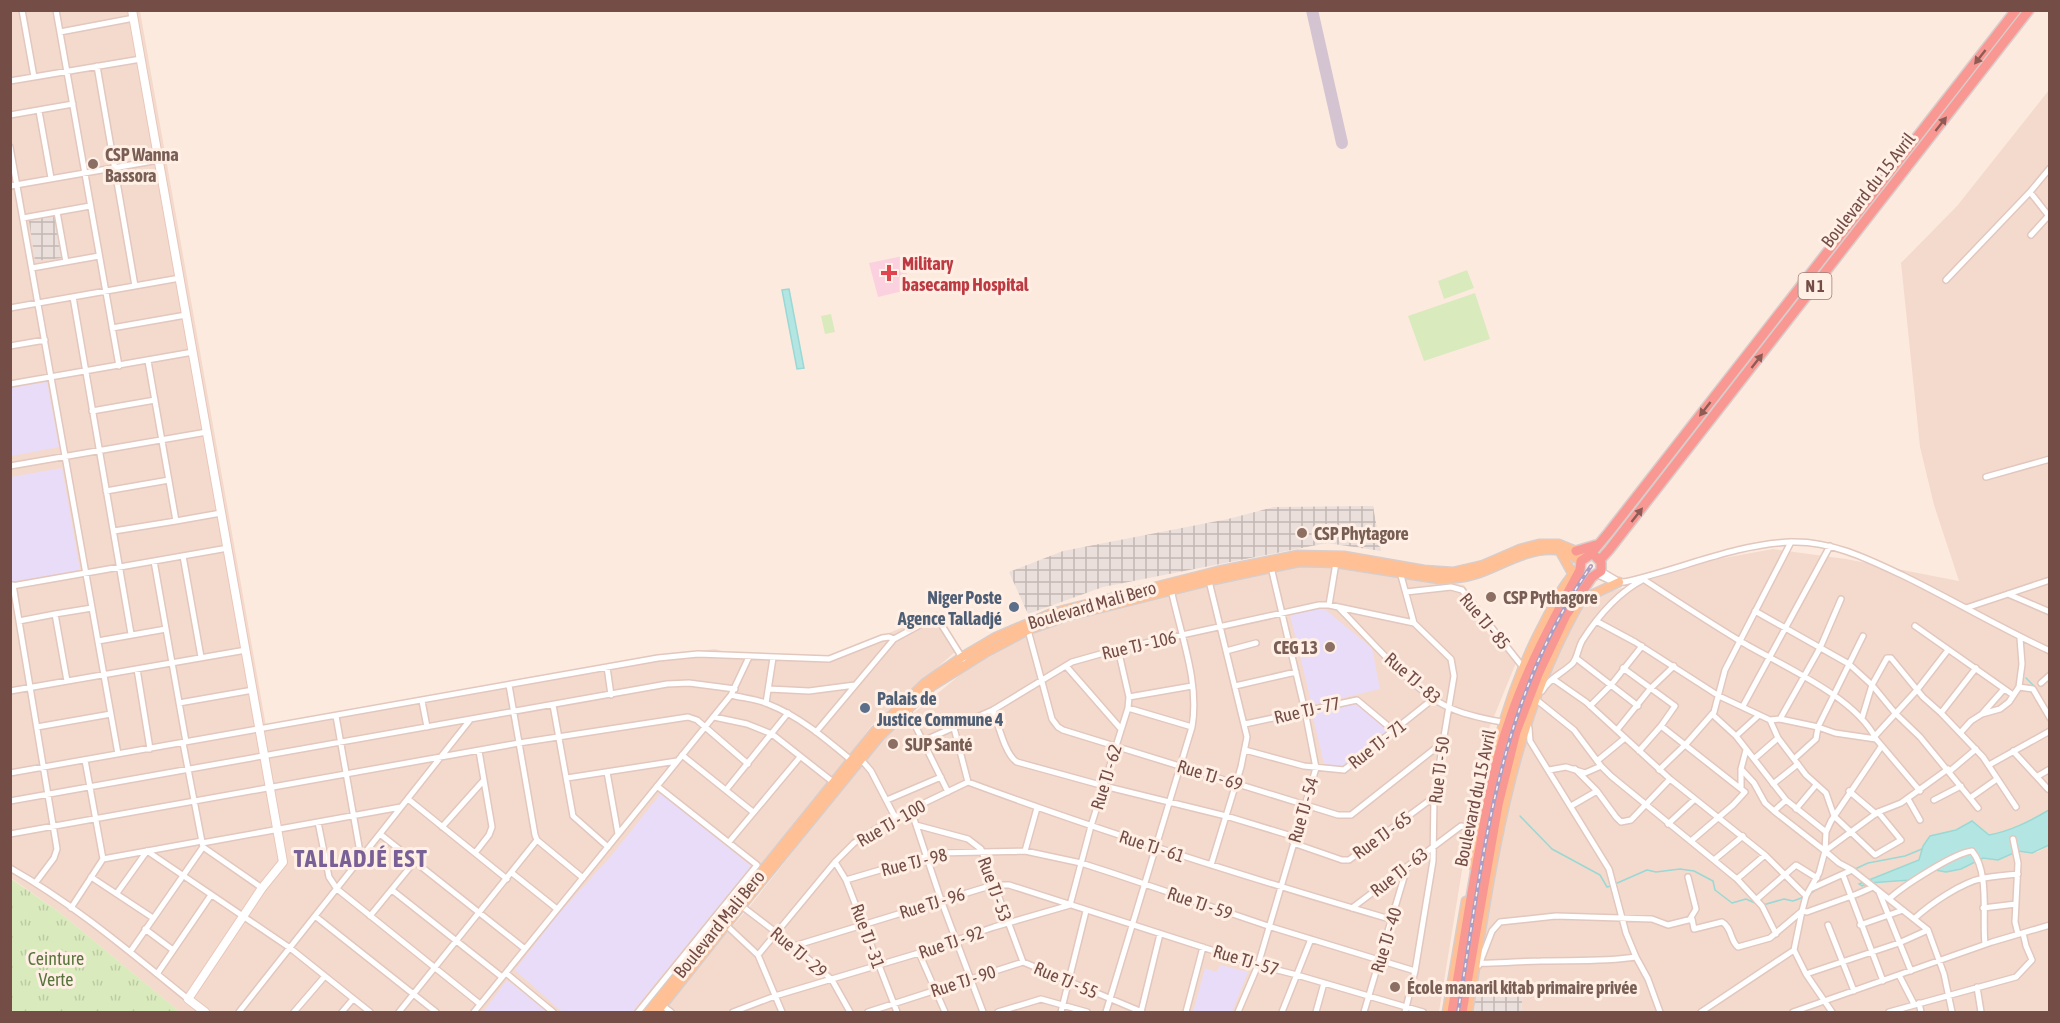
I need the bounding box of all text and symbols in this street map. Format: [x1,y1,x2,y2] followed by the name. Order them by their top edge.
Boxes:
[1975,49,1987,64] one-way arrow
[1934,116,1947,132] one-way arrow
[1817,128,1919,252] street label: Boulevard du 15 Avril
[105,144,179,186] place label: CSP Wanna Bassora
[86,157,100,171] marker: CSP Wanna Bassora
[902,253,1029,295] place label: Military basecamp Hospital
[880,264,898,282] marker: Military basecamp Hospital
[1798,273,1832,299] road number: N 1
[1750,353,1763,369] one-way arrow
[1699,401,1712,417] one-way arrow
[1631,507,1643,523] one-way arrow
[1314,523,1409,544] place label: CSP Phytagore
[1295,526,1309,540] marker: CSP Phytagore
[1025,577,1159,633] street label: Boulevard Mali Bero
[897,587,1002,629] place label: Niger Poste Agence Talladjé
[1503,587,1598,608] place label: CSP Pythagore
[1455,588,1515,654] street label: Rue TJ - 85
[1484,590,1498,604] marker: CSP Pythagore
[1007,600,1021,614] marker: Niger Poste Agence Talladjé
[1100,626,1178,664] street label: Rue TJ - 106
[1273,637,1318,658] place label: CEG 13
[1323,640,1337,654] marker: CEG 13
[1381,648,1445,708] street label: Rue TJ - 83
[876,688,1003,730] place label: Palais de Justice Commune 4
[1272,692,1342,728] street label: Rue TJ - 77
[858,701,872,715] marker: Palais de Justice Commune 4
[1344,715,1410,773] street label: Rue TJ - 71
[1450,727,1500,869] street label: Boulevard du 15 Avril
[905,734,972,755] place label: SUP Santé
[1424,735,1454,805] street label: Rue TJ - 50
[886,737,900,751] marker: SUP Santé
[1086,742,1126,812] street label: Rue TJ - 62
[1175,755,1245,795] street label: Rue TJ - 69
[1284,775,1322,845] street label: Rue TJ - 54
[853,795,929,851] street label: Rue TJ - 100
[1349,807,1415,863] street label: Rue TJ - 65
[1117,826,1187,866] street label: Rue TJ - 61
[1366,843,1432,901] street label: Rue TJ - 63
[879,844,949,880] street label: Rue TJ - 98
[294,845,428,872] district label: TALLADJÉ EST
[974,854,1016,924] street label: Rue TJ - 53
[669,866,769,982] street label: Boulevard Mali Bero
[1165,882,1235,924] street label: Rue TJ - 59
[897,883,967,923] street label: Rue TJ - 96
[847,901,889,971] street label: Rue TJ - 31
[1366,905,1406,975] street label: Rue TJ - 40
[916,921,986,963] street label: Rue TJ - 92
[766,922,832,982] street label: Rue TJ - 29
[1211,940,1281,980] street label: Rue TJ - 57
[28,948,84,990] park label: Ceinture Verte
[1031,957,1101,1003] street label: Rue TJ - 55
[928,961,998,1001] street label: Rue TJ - 90
[1407,977,1638,998] place label: École manaril kitab primaire privée
[1388,980,1402,994] marker: École manaril kitab primaire privée

